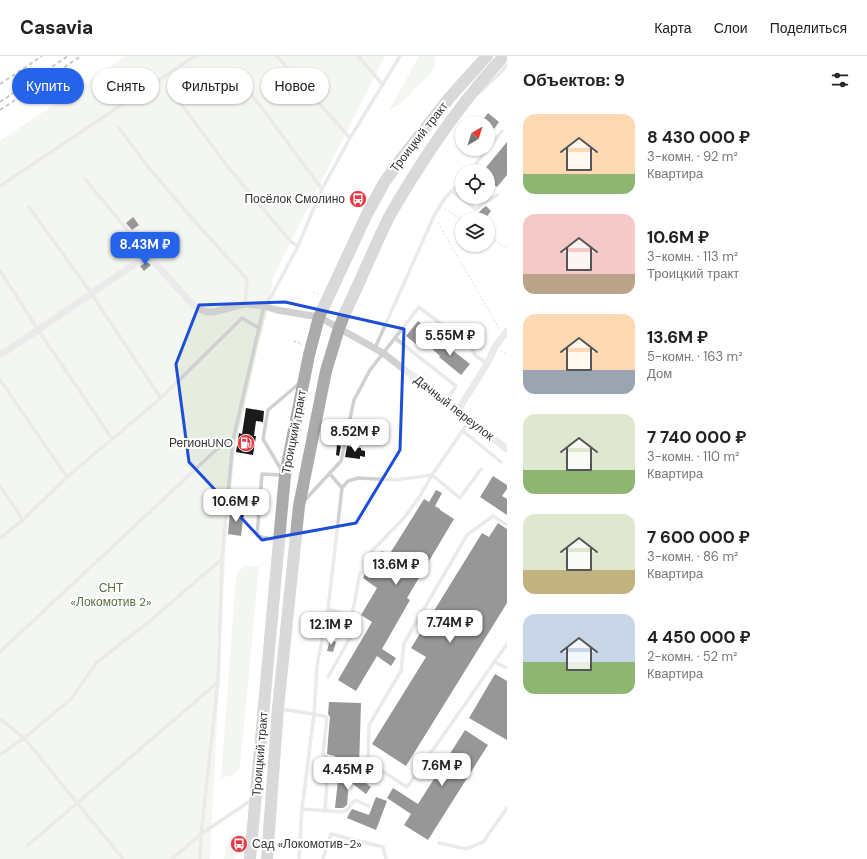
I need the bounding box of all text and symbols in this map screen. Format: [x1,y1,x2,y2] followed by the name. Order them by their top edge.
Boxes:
[20,15,93,40] text: Casavia
[654,19,692,37] text: Карта
[714,19,748,37] text: Слои
[770,19,847,37] text: Поделиться
[12,68,84,104] chip: Купить
[92,68,159,104] chip: Снять
[167,68,253,104] chip: Фильтры
[261,68,329,104] chip: Новое
[523,69,625,91] text: Объектов: 9
[829,69,851,91] icon: filters
[386,98,452,175] street label: Троицкий тракт
[455,116,495,156] north arrow
[455,116,495,252] map controls
[647,126,750,148] text: 8 430 000 ₽
[555,130,603,178] icon: home
[647,148,738,165] text: 3-комн. · 92 m²
[455,164,495,204] button: locate
[647,165,703,182] text: Квартира
[348,189,368,209] bus stop icon: Посёлок Смолино
[244,191,345,207] place label: Посёлок Смолино
[455,212,495,252] button: layers
[647,226,709,248] text: 10.6M ₽
[555,230,603,278] icon: home
[108,232,182,266] pin: 8.43M ₽
[120,236,170,253] text: 8.43M ₽
[647,248,738,265] text: 3-комн. · 113 m²
[647,265,739,282] text: Троицкий тракт
[413,323,487,357] pin: 5.55M ₽
[647,326,708,348] text: 13.6M ₽
[425,327,475,344] text: 5.55M ₽
[555,330,603,378] icon: home
[647,348,742,365] text: 5-комн. · 163 m²
[647,365,672,382] text: Дом
[411,372,498,445] street label: Дачный переулок
[278,388,310,475] street label: Троицкий тракт
[318,419,392,453] pin: 8.52M ₽
[330,423,380,440] text: 8.52M ₽
[647,426,746,448] text: 7 740 000 ₽
[555,430,603,478] icon: home
[236,433,256,453] fuel station icon: РегионUNO
[169,435,233,451] place label: РегионUNO
[647,448,739,465] text: 3-комн. · 110 m²
[647,465,703,482] text: Квартира
[199,489,273,523] pin: 10.6M ₽
[212,493,260,510] text: 10.6M ₽
[647,526,750,548] text: 7 600 000 ₽
[555,530,603,578] icon: home
[647,548,738,565] text: 3-комн. · 86 m²
[359,552,433,586] pin: 13.6M ₽
[373,556,419,573] text: 13.6M ₽
[647,565,703,582] text: Квартира
[71,580,151,610] park label: СНТ «Локомотив 2»
[413,610,487,644] pin: 7.74M ₽
[294,612,368,646] pin: 12.1M ₽
[427,614,473,631] text: 7.74M ₽
[310,616,352,633] text: 12.1M ₽
[647,626,751,648] text: 4 450 000 ₽
[555,630,603,678] icon: home
[647,648,737,665] text: 2-комн. · 52 m²
[647,665,703,682] text: Квартира
[248,710,272,797] street label: Троицкий тракт
[409,753,475,787] pin: 7.6M ₽
[311,757,385,791] pin: 4.45M ₽
[422,757,462,774] text: 7.6M ₽
[322,761,374,778] text: 4.45M ₽
[229,834,249,854] bus stop icon: Сад «Локомотив-2»
[252,836,362,852] place label: Сад «Локомотив-2»

